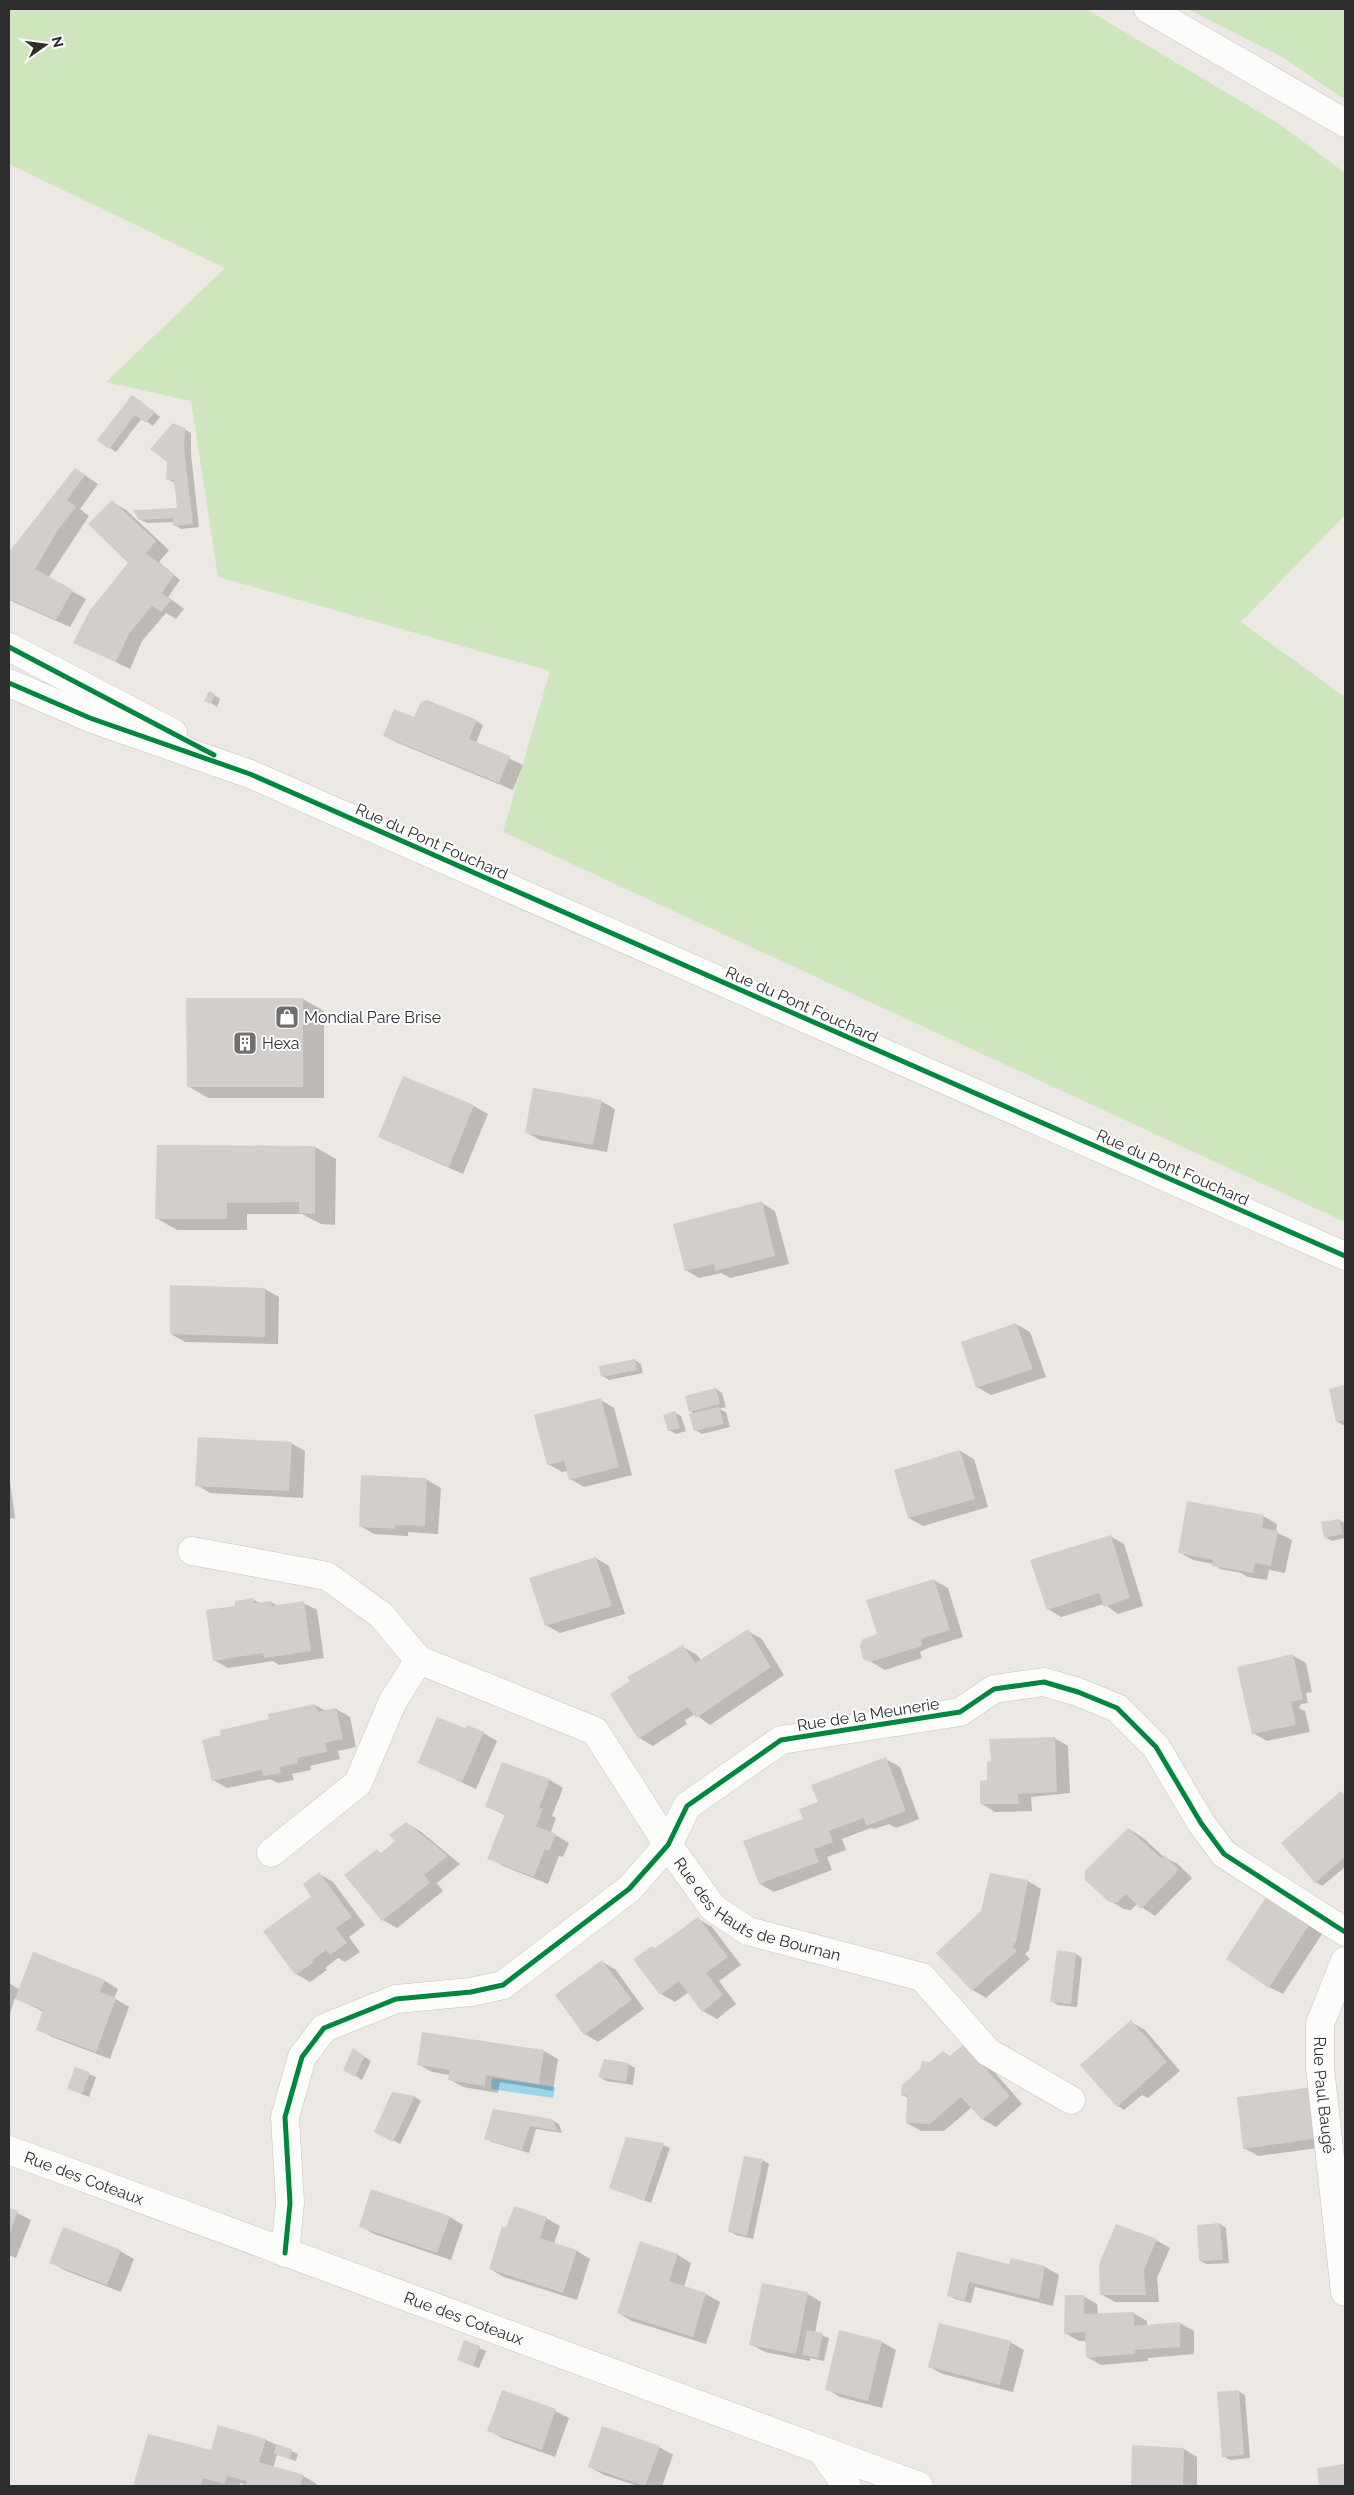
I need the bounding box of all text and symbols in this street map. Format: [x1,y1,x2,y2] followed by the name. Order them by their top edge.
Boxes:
[20,20,70,70] north arrow
[49,35,67,49] text: N
[353,799,511,884] street label: Rue du Pont Fouchard
[723,962,881,1047] street label: Rue du Pont Fouchard
[274,1004,300,1030] shop icon: Mondial Pare Brise
[304,1008,441,1027] place label: Mondial Pare Brise
[232,1030,258,1056] building icon: Hexa
[262,1034,299,1053] place label: Hexa
[1094,1125,1252,1210] street label: Rue du Pont Fouchard
[796,1694,941,1735] street label: Rue de la Meunerie
[670,1854,843,1965] street label: Rue des Hauts de Bournan
[1310,2036,1338,2155] street label: Rue Paul Baugé
[22,2147,146,2209] street label: Rue des Coteaux
[401,2288,526,2349] street label: Rue des Coteaux

